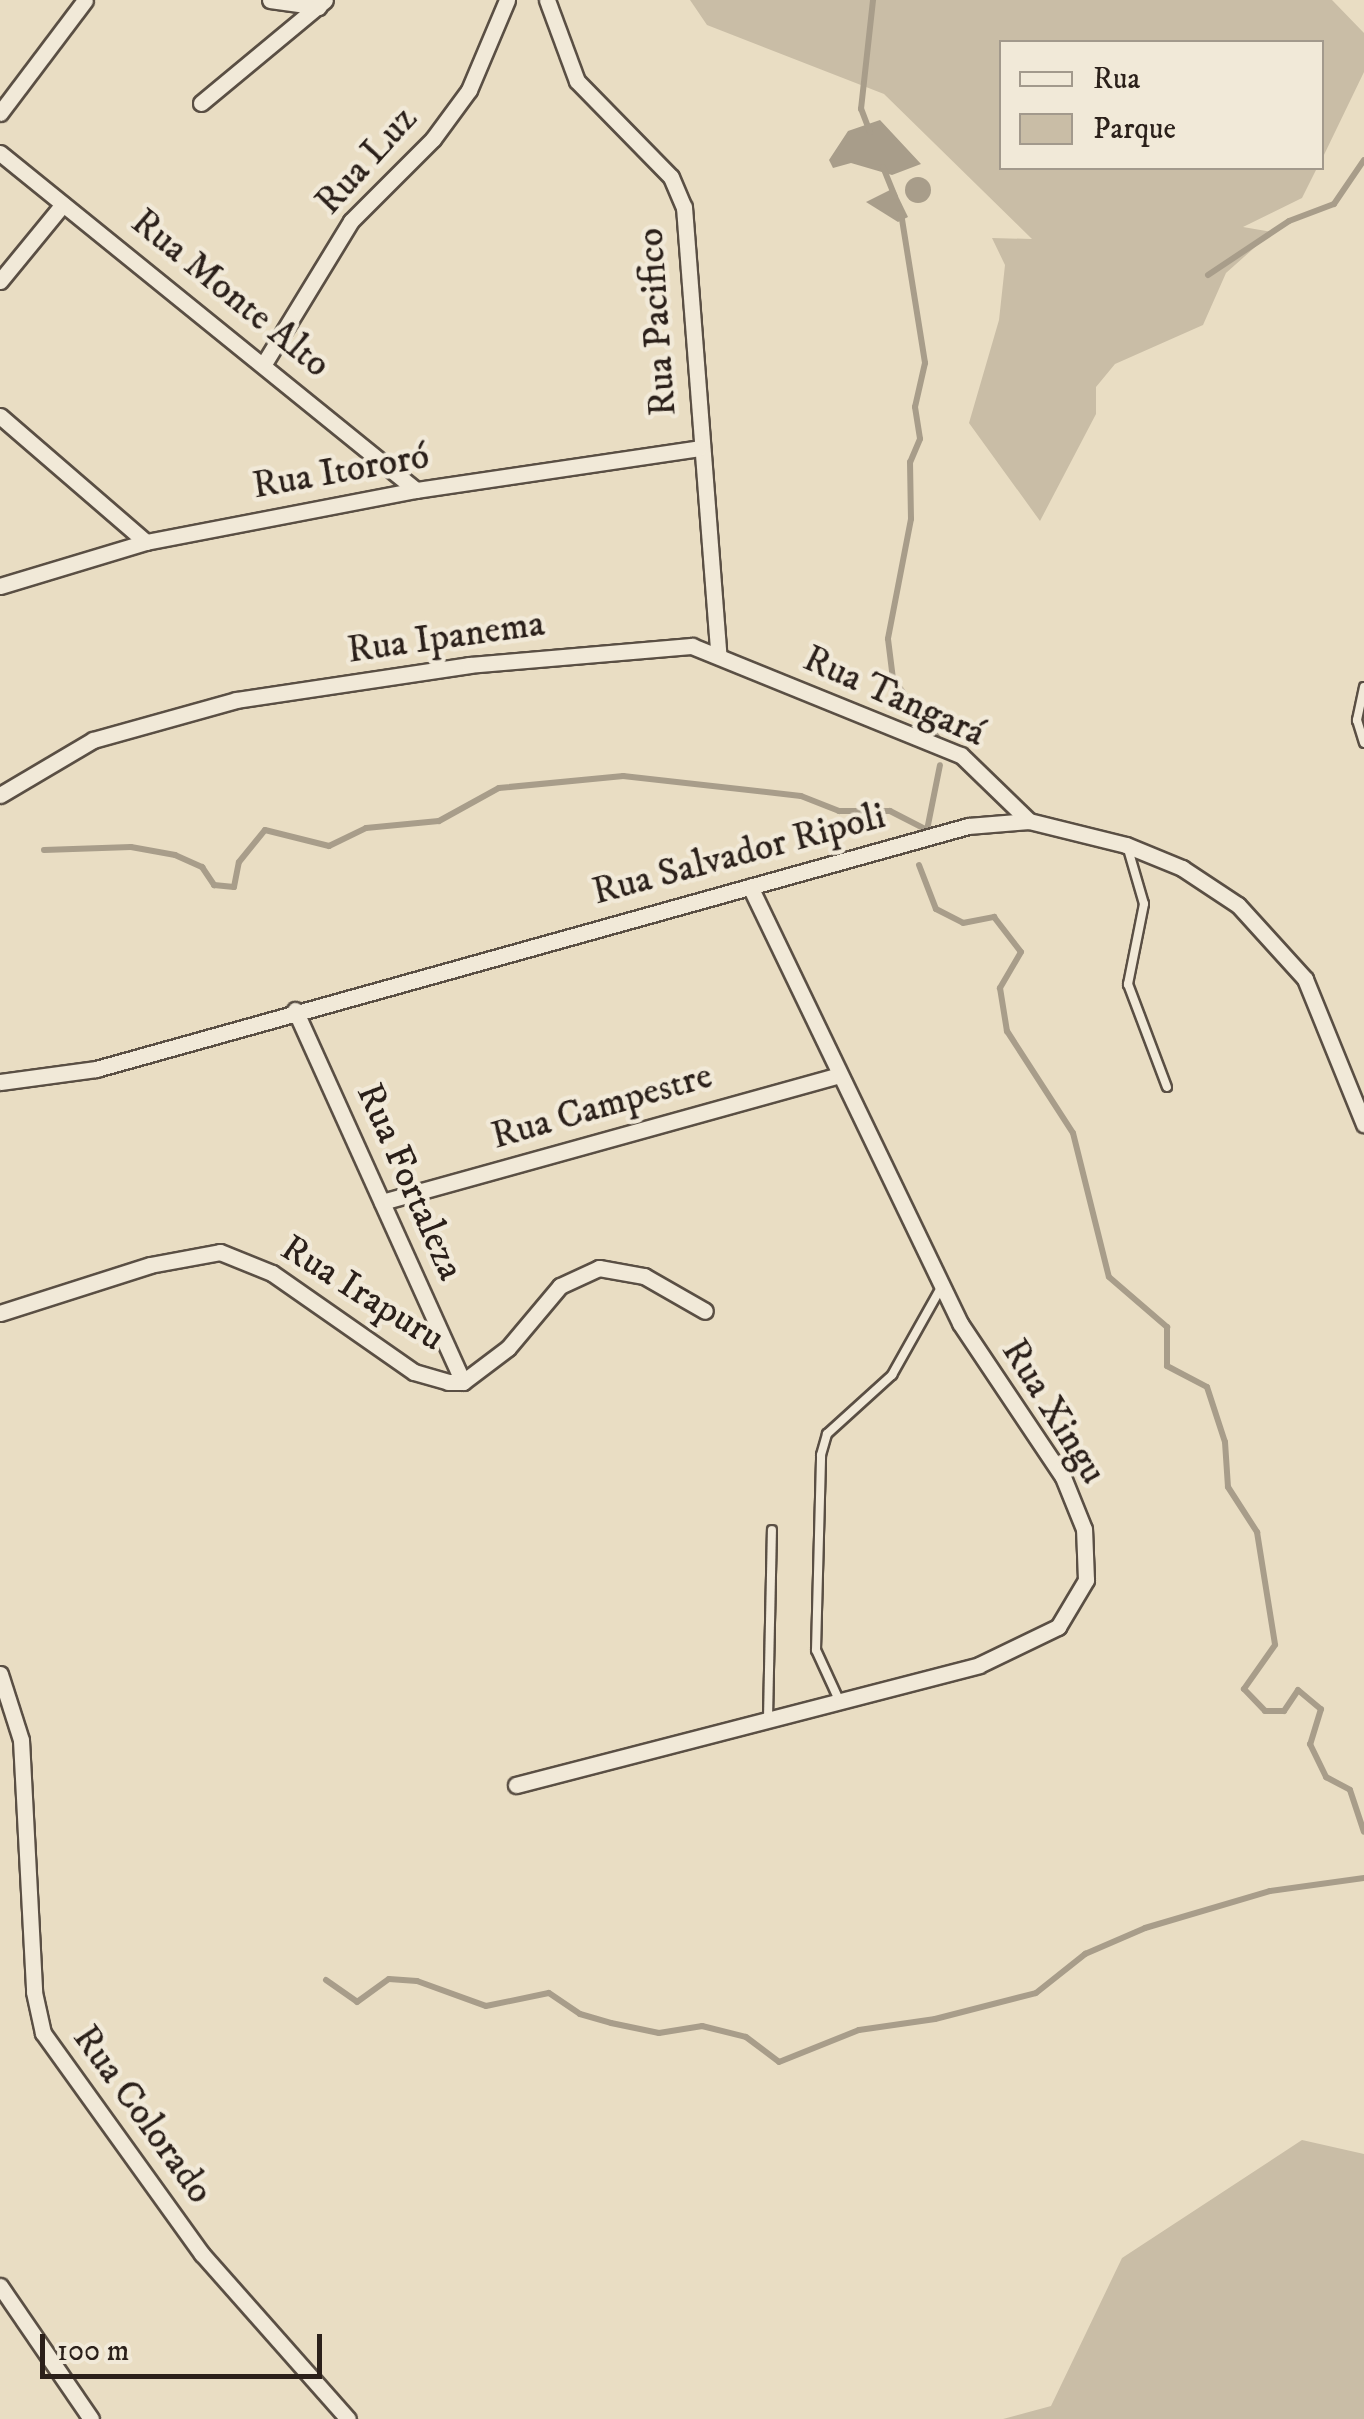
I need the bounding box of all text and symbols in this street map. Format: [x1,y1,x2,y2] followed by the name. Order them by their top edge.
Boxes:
[999,40,1324,170] legend
[1093,61,1140,98] text: Rua
[307,97,427,225] street label: Rua Luz
[1093,111,1176,148] text: Parque
[121,200,339,388] street label: Rua Monte Alto
[629,226,687,418] street label: Rua Pacifico
[249,434,433,510] street label: Rua Itororó
[344,602,548,674] street label: Rua Ipanema
[796,637,992,757] street label: Rua Tangará
[588,794,890,916] street label: Rua Salvador Ripoli
[486,1054,718,1160] street label: Rua Campestre
[345,1077,473,1287] street label: Rua Fortaleza
[272,1226,452,1362] street label: Rua Irapuru
[991,1331,1115,1493] street label: Rua Xingu
[62,2017,222,2213] street label: Rua Colorado
[45,2314,328,2376] scale bar
[57,2333,129,2370] text: 100 m

